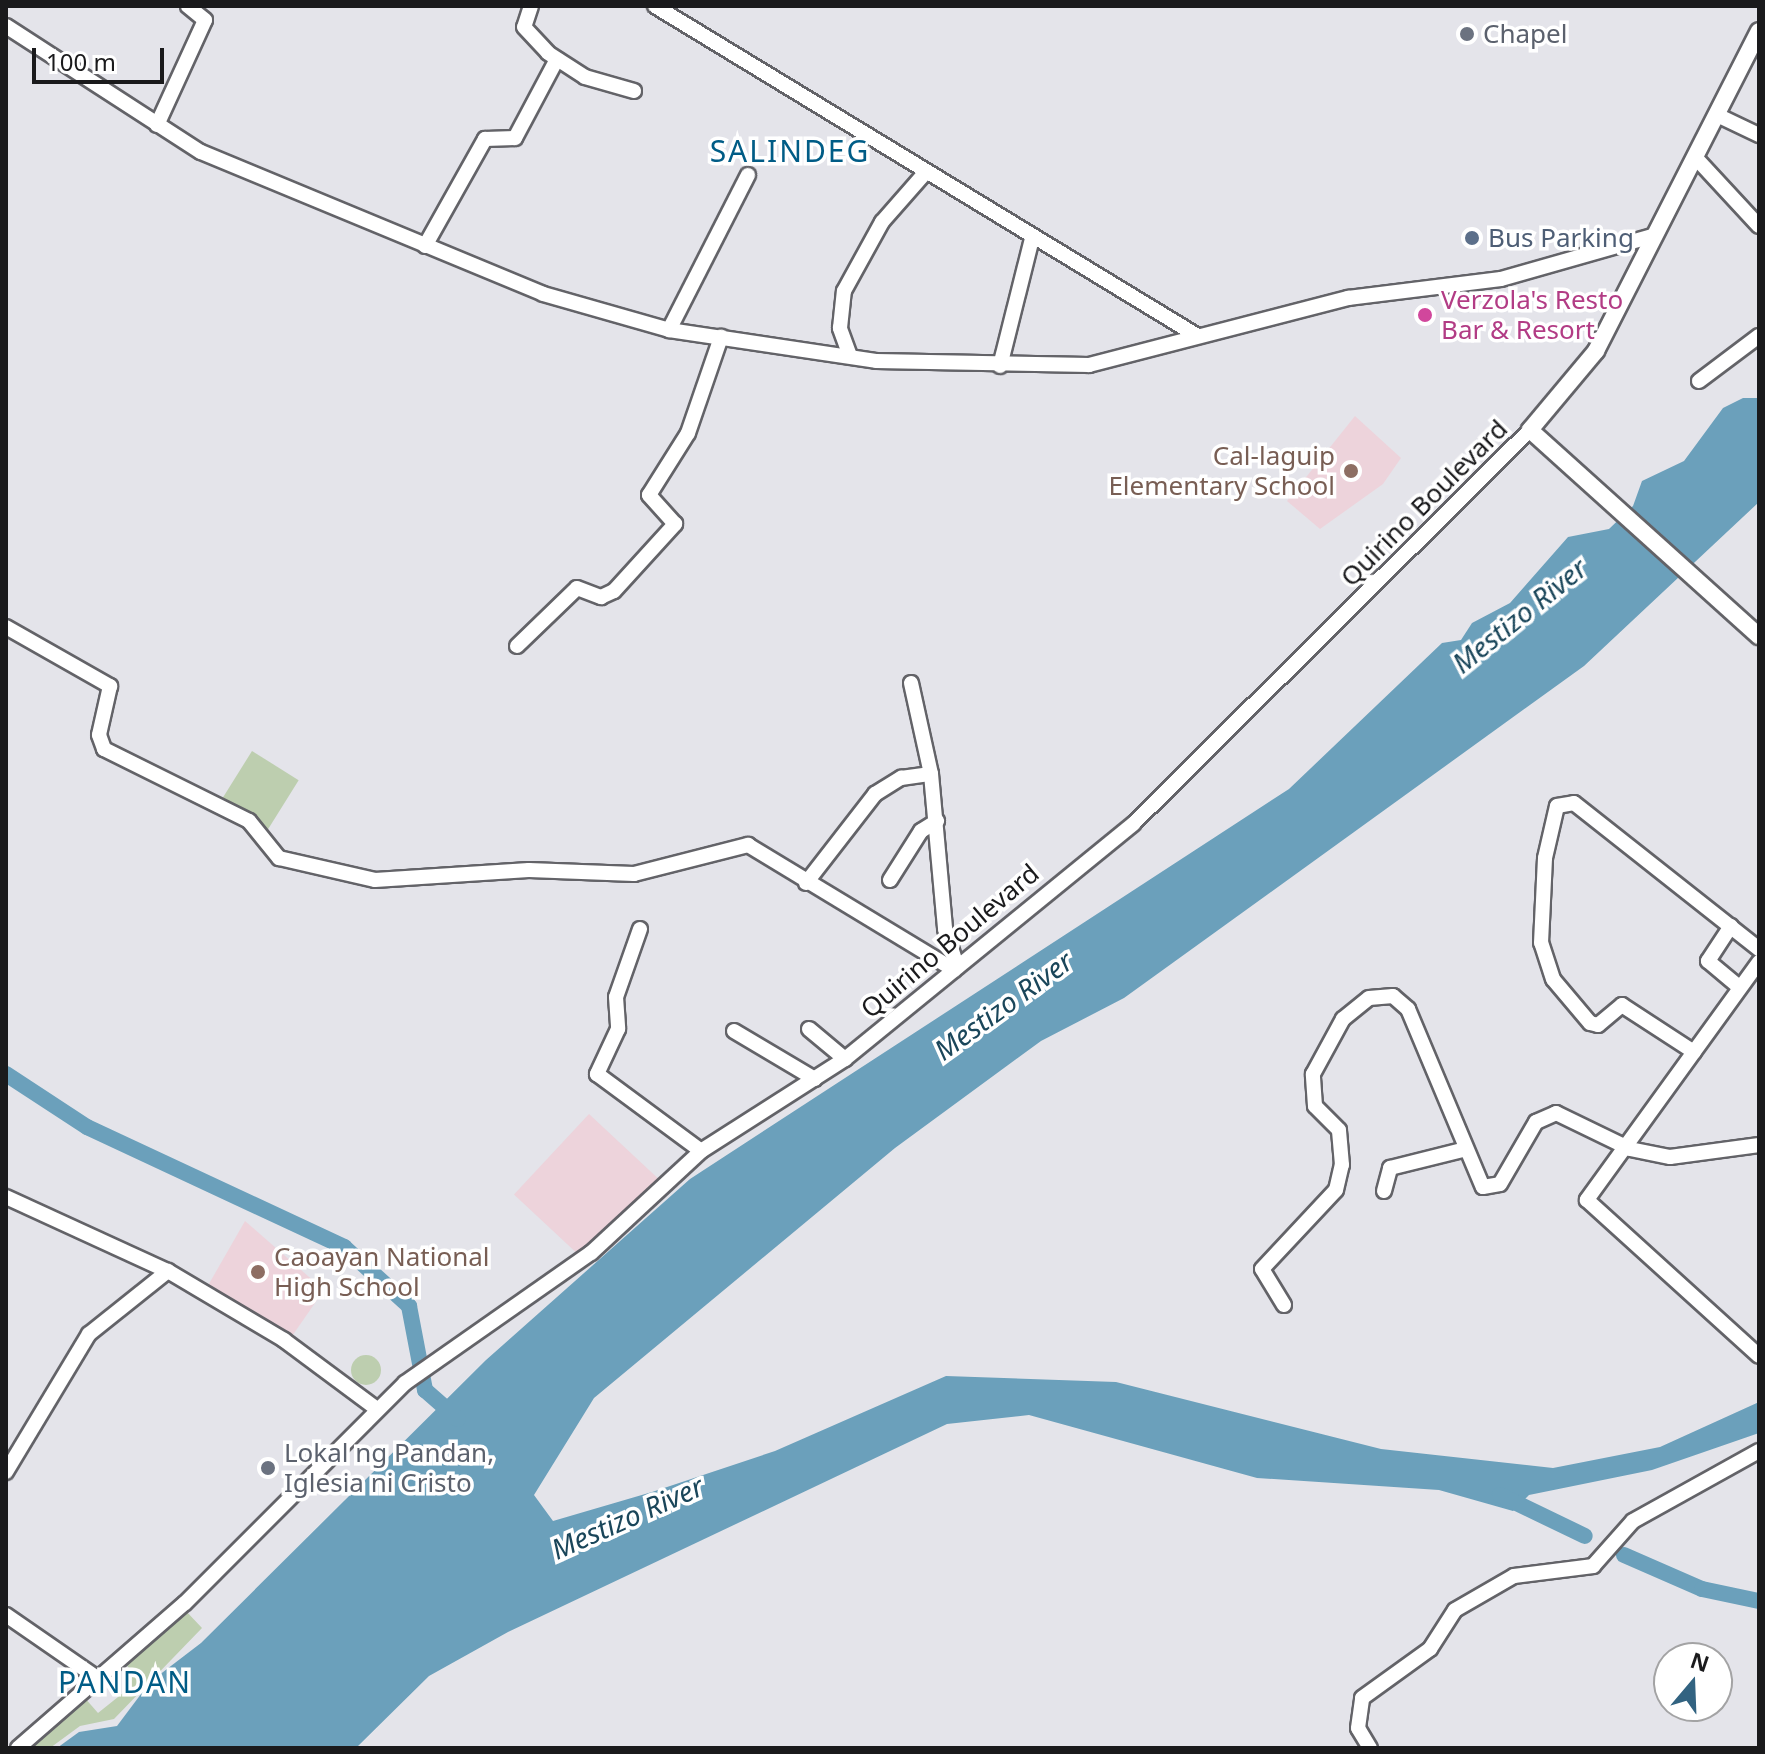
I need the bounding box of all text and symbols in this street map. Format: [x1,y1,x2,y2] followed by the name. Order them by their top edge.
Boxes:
[1483,18,1567,50] place label: Chapel
[1458,25,1476,43] marker: Chapel
[36,32,168,82] scale bar
[46,45,116,78] text: 100 m
[710,133,870,169] district label: SALINDEG
[1488,222,1634,254] place label: Bus Parking
[1463,229,1481,247] marker: Bus Parking
[1441,284,1623,346] place label: Verzola's Resto Bar & Resort
[1416,306,1434,324] marker: Verzola's Resto Bar & Resort
[1334,413,1514,593] street label: Quirino Boulevard
[1108,440,1335,502] place label: Cal-laguip Elementary School
[1342,462,1360,480] marker: Cal-laguip Elementary School
[1445,551,1593,679] water label: Mestizo River
[855,857,1045,1025] street label: Quirino Boulevard
[927,943,1079,1067] water label: Mestizo River
[274,1241,490,1302] place label: Caoayan National High School
[249,1263,267,1281] marker: Caoayan National High School
[284,1437,494,1498] place label: Lokal ng Pandan, Iglesia ni Cristo
[259,1459,277,1477] marker: Lokal ng Pandan, Iglesia ni Cristo
[546,1468,708,1566] water label: Mestizo River
[1653,1642,1733,1722] north arrow
[1687,1644,1713,1678] text: N
[58,1664,192,1700] district label: PANDAN

